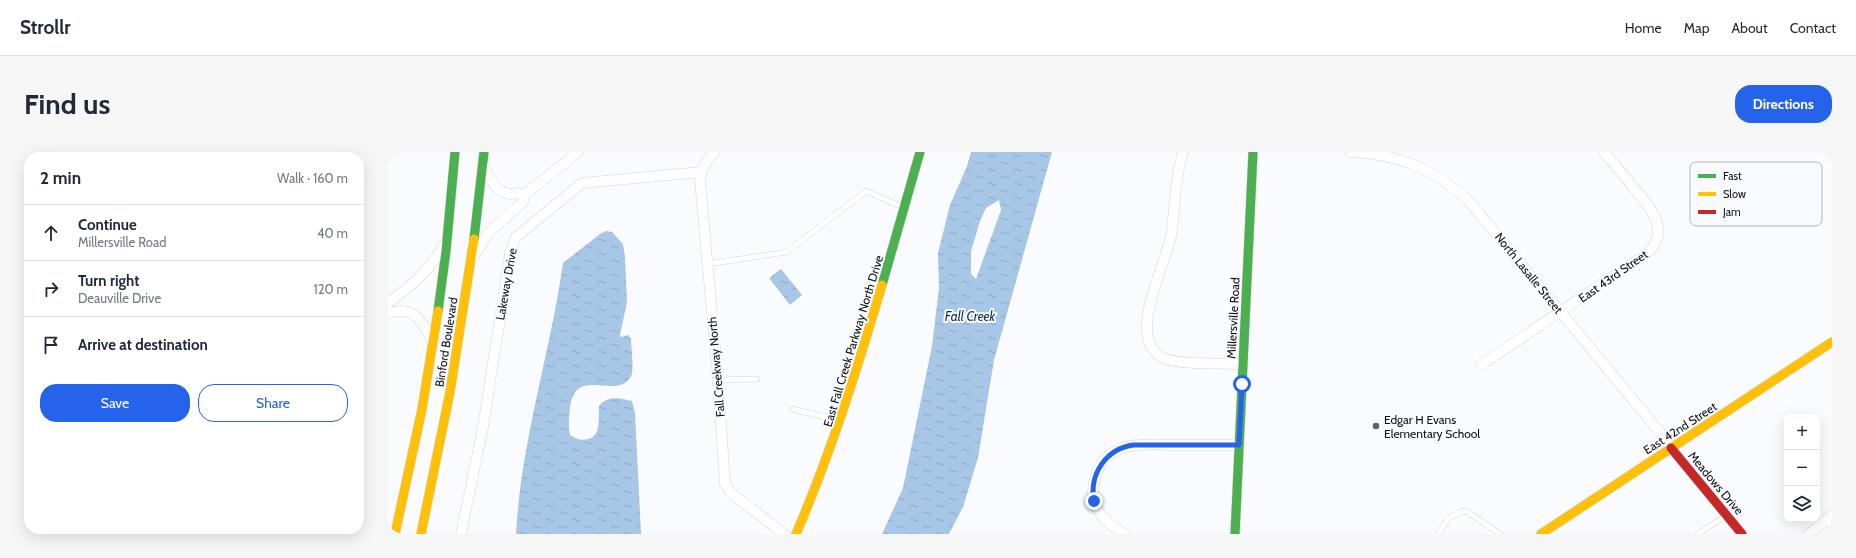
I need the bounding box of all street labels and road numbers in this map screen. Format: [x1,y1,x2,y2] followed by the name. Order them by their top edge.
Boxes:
[1492,230,1566,316] street label: North Lasalle Street
[492,247,520,321] street label: Lakeway Drive
[1575,247,1651,305] street label: East 43rd Street
[820,253,886,429] street label: East Fall Creek Parkway North Drive
[1223,277,1243,359] street label: Millersville Road
[432,296,460,388] street label: Binford Boulevard
[704,316,728,418] street label: Fall Creekway North
[1641,399,1719,457] street label: East 42nd Street
[1685,448,1747,518] street label: Meadows Drive

